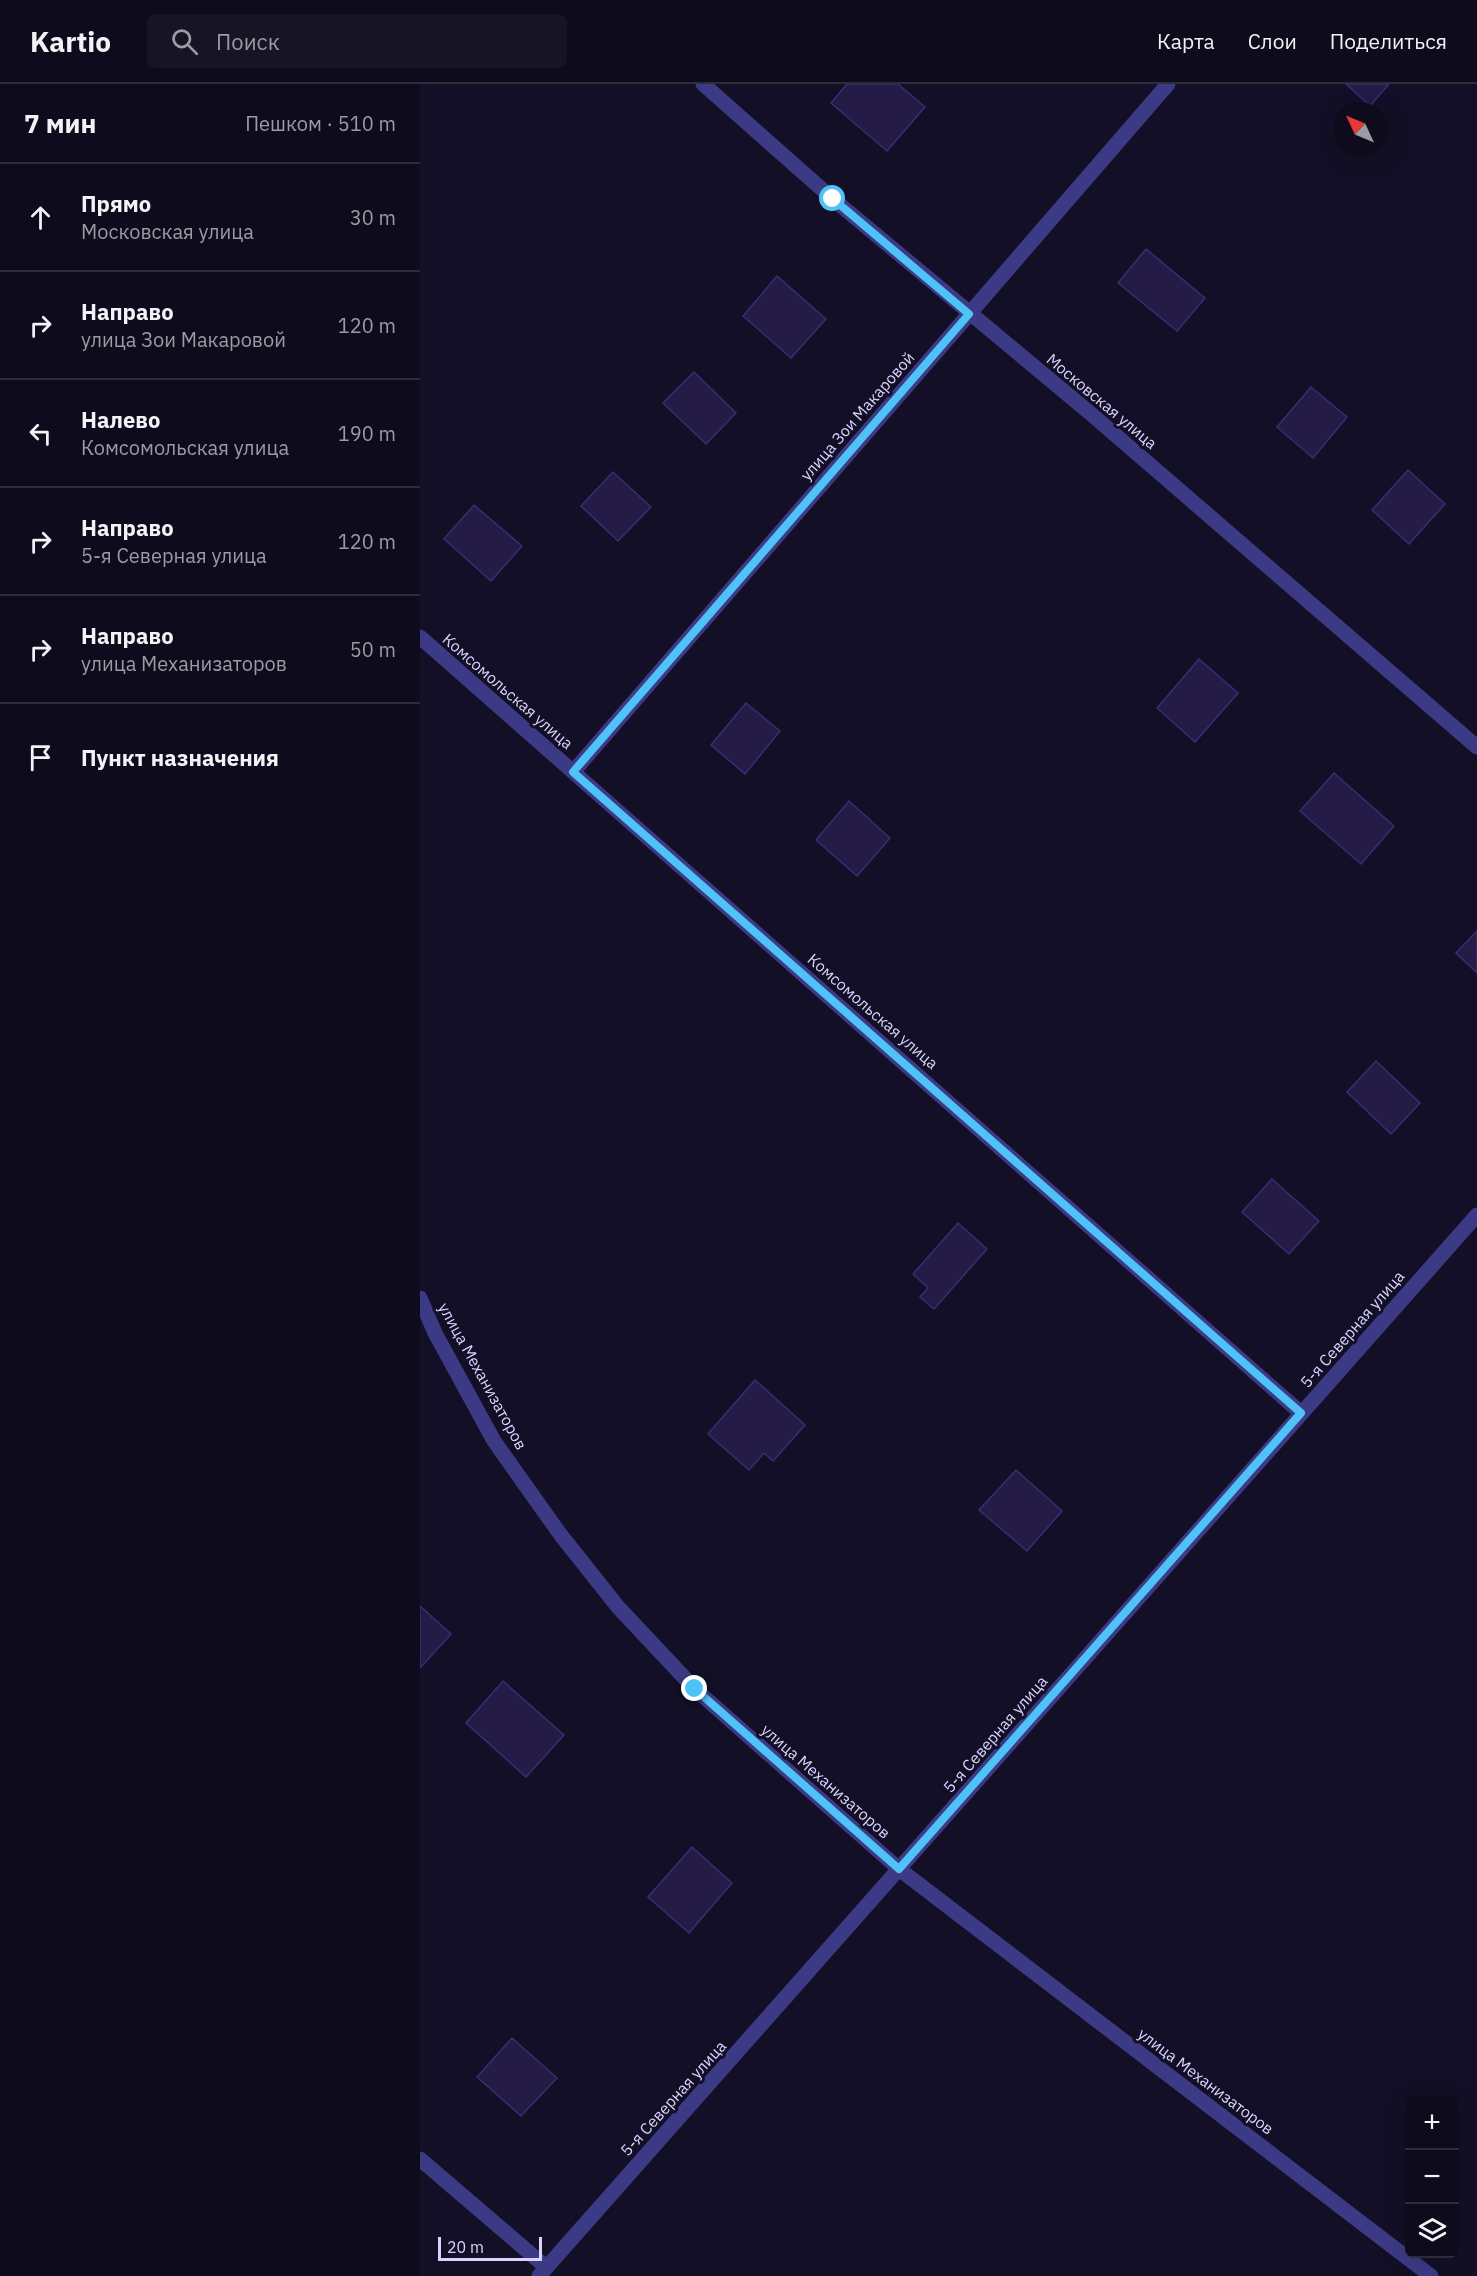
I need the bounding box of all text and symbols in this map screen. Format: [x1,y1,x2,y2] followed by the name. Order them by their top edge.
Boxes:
[147,14,567,68] search box
[30,23,111,60] text: Kartio
[168,25,201,58] icon: search
[216,27,280,56] text: Поиск
[1157,27,1215,55] text: Карта
[1248,27,1297,55] text: Слои
[1330,27,1447,55] text: Поделиться
[1333,102,1387,156] north arrow
[24,106,96,140] text: 7 мин
[245,110,396,137] text: Пешком · 510 m
[819,185,845,211] route start
[81,189,151,218] text: Прямо
[24,201,57,234] icon: ahead
[350,204,396,231] text: 30 m
[81,218,254,245] text: Московская улица
[81,297,174,326] text: Направо
[24,309,57,342] icon: right
[338,312,396,339] text: 120 m
[81,326,286,353] text: улица Зои Макаровой
[796,348,918,484] street label: улица Зои Макаровой
[1043,349,1162,453] street label: Московская улица
[81,405,160,434] text: Налево
[24,417,57,450] icon: left
[338,420,396,447] text: 190 m
[81,434,289,461] text: Комсомольская улица
[81,513,174,542] text: Направо
[24,525,57,558] icon: right
[338,528,396,555] text: 120 m
[81,542,267,569] text: 5-я Северная улица
[81,621,174,650] text: Направо
[439,629,578,753] street label: Комсомольская улица
[24,633,57,666] icon: right
[350,636,396,663] text: 50 m
[81,650,287,677] text: улица Механизаторов
[24,741,57,774] icon: arrive
[81,743,279,772] text: Пункт назначения
[804,949,943,1073] street label: Комсомольская улица
[1296,1266,1409,1392] street label: 5-я Северная улица
[434,1299,532,1453] street label: улица Механизаторов
[939,1671,1052,1797] street label: 5-я Северная улица
[681,1675,707,1701] route end
[757,1719,895,1843] street label: улица Механизаторов
[1134,2023,1278,2139] street label: улица Механизаторов
[616,2036,730,2160] street label: 5-я Северная улица
[1405,2096,1459,2258] map controls
[1405,2096,1459,2150] button: +
[1405,2150,1459,2204] button: −
[1405,2204,1459,2258] button: layers
[438,2234,542,2262] scale bar
[447,2237,484,2257] text: 20 m

